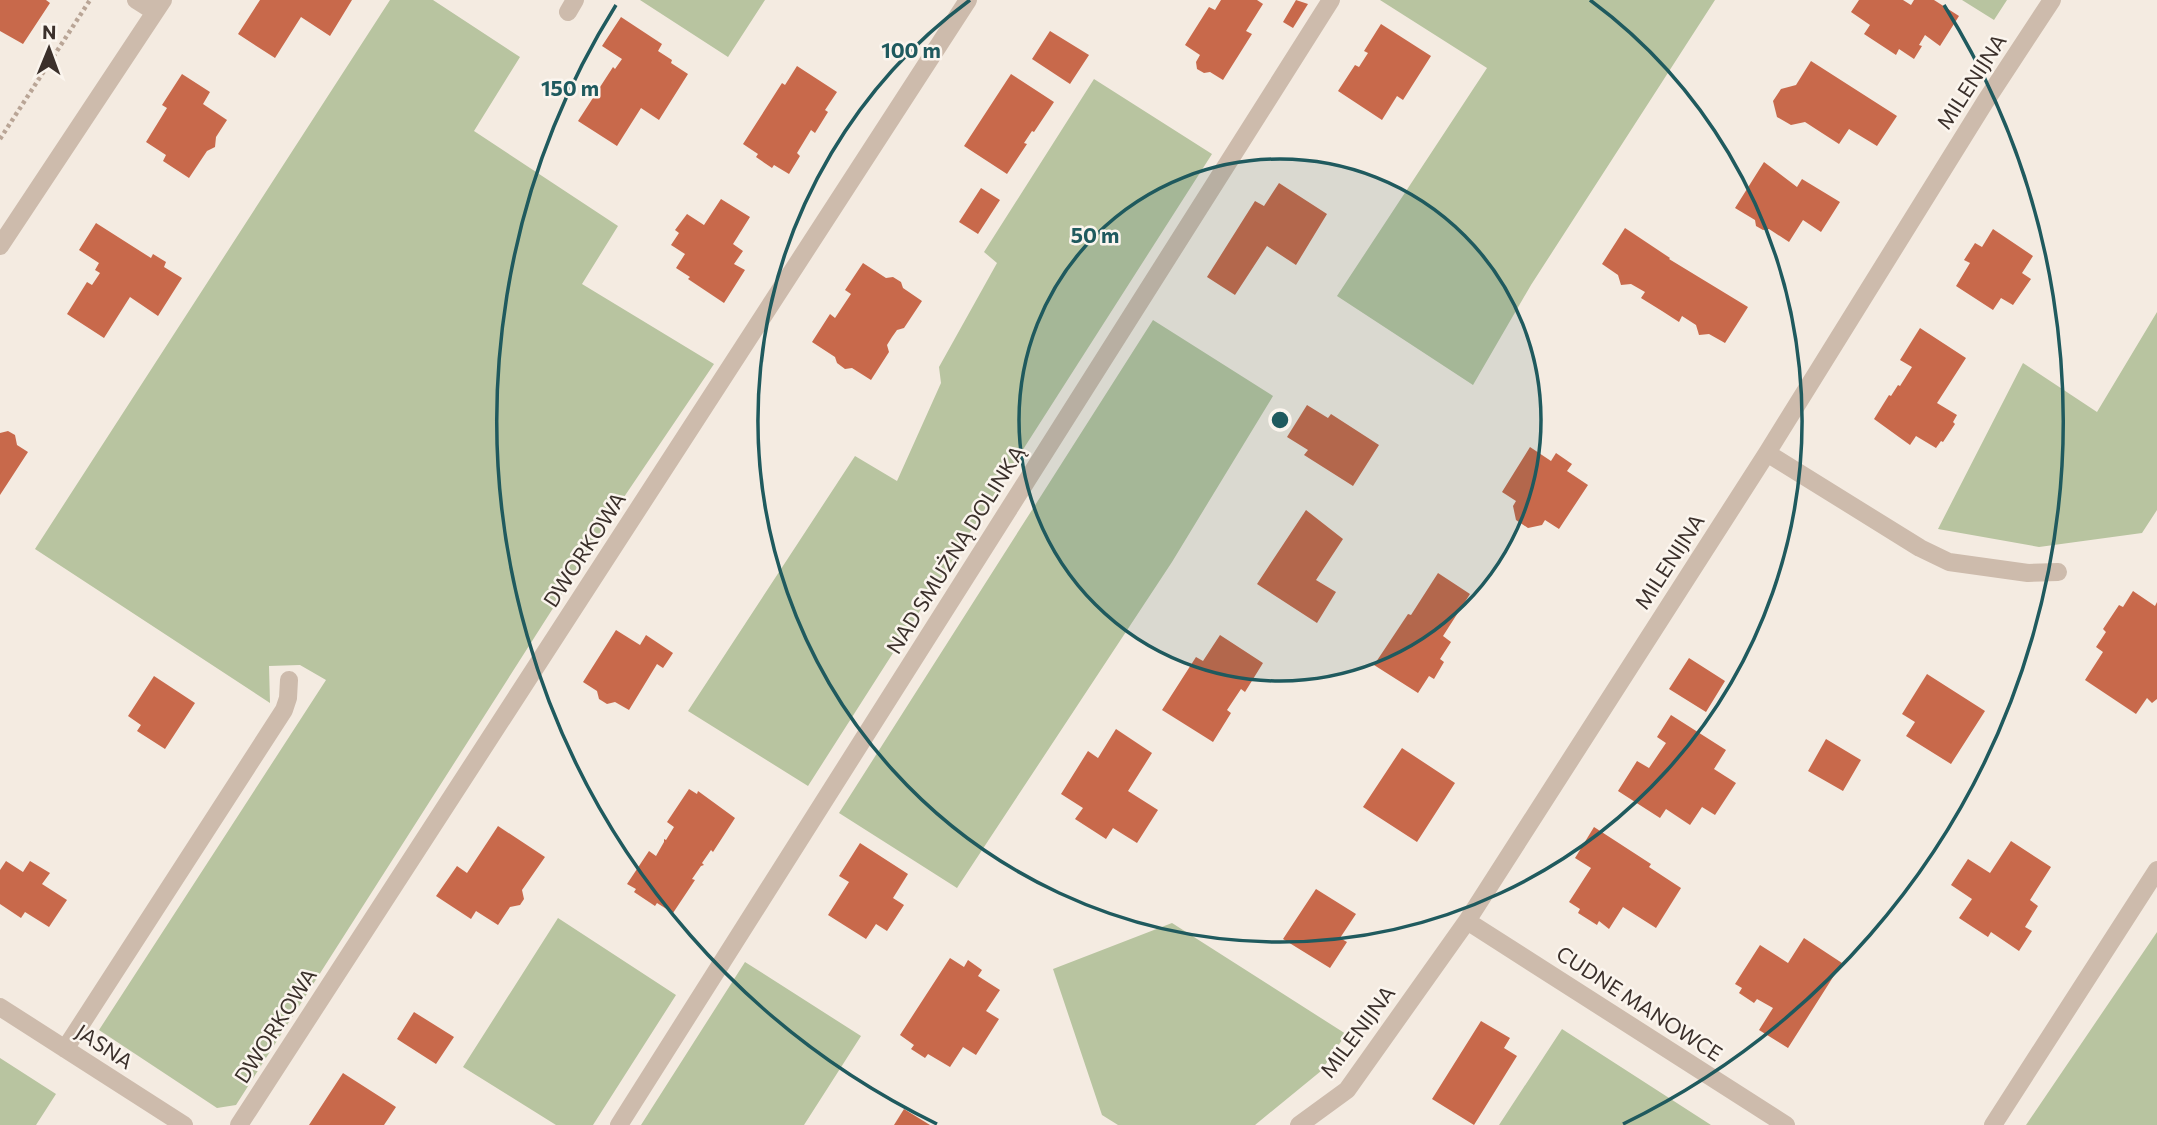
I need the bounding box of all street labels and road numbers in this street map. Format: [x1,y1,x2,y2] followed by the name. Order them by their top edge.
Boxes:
[1931,29,2011,134] street label: MILENIJNA
[880,441,1029,658] street label: NAD SMUŻNĄ DOLINKĄ
[537,487,630,611] street label: DWORKOWA
[1629,509,1709,614] street label: MILENIJNA
[1552,940,1727,1066] street label: CUDNE MANOWCE
[228,963,321,1087] street label: DWORKOWA
[1314,980,1399,1082] street label: MILENIJNA
[71,1018,138,1073] street label: JASNA

